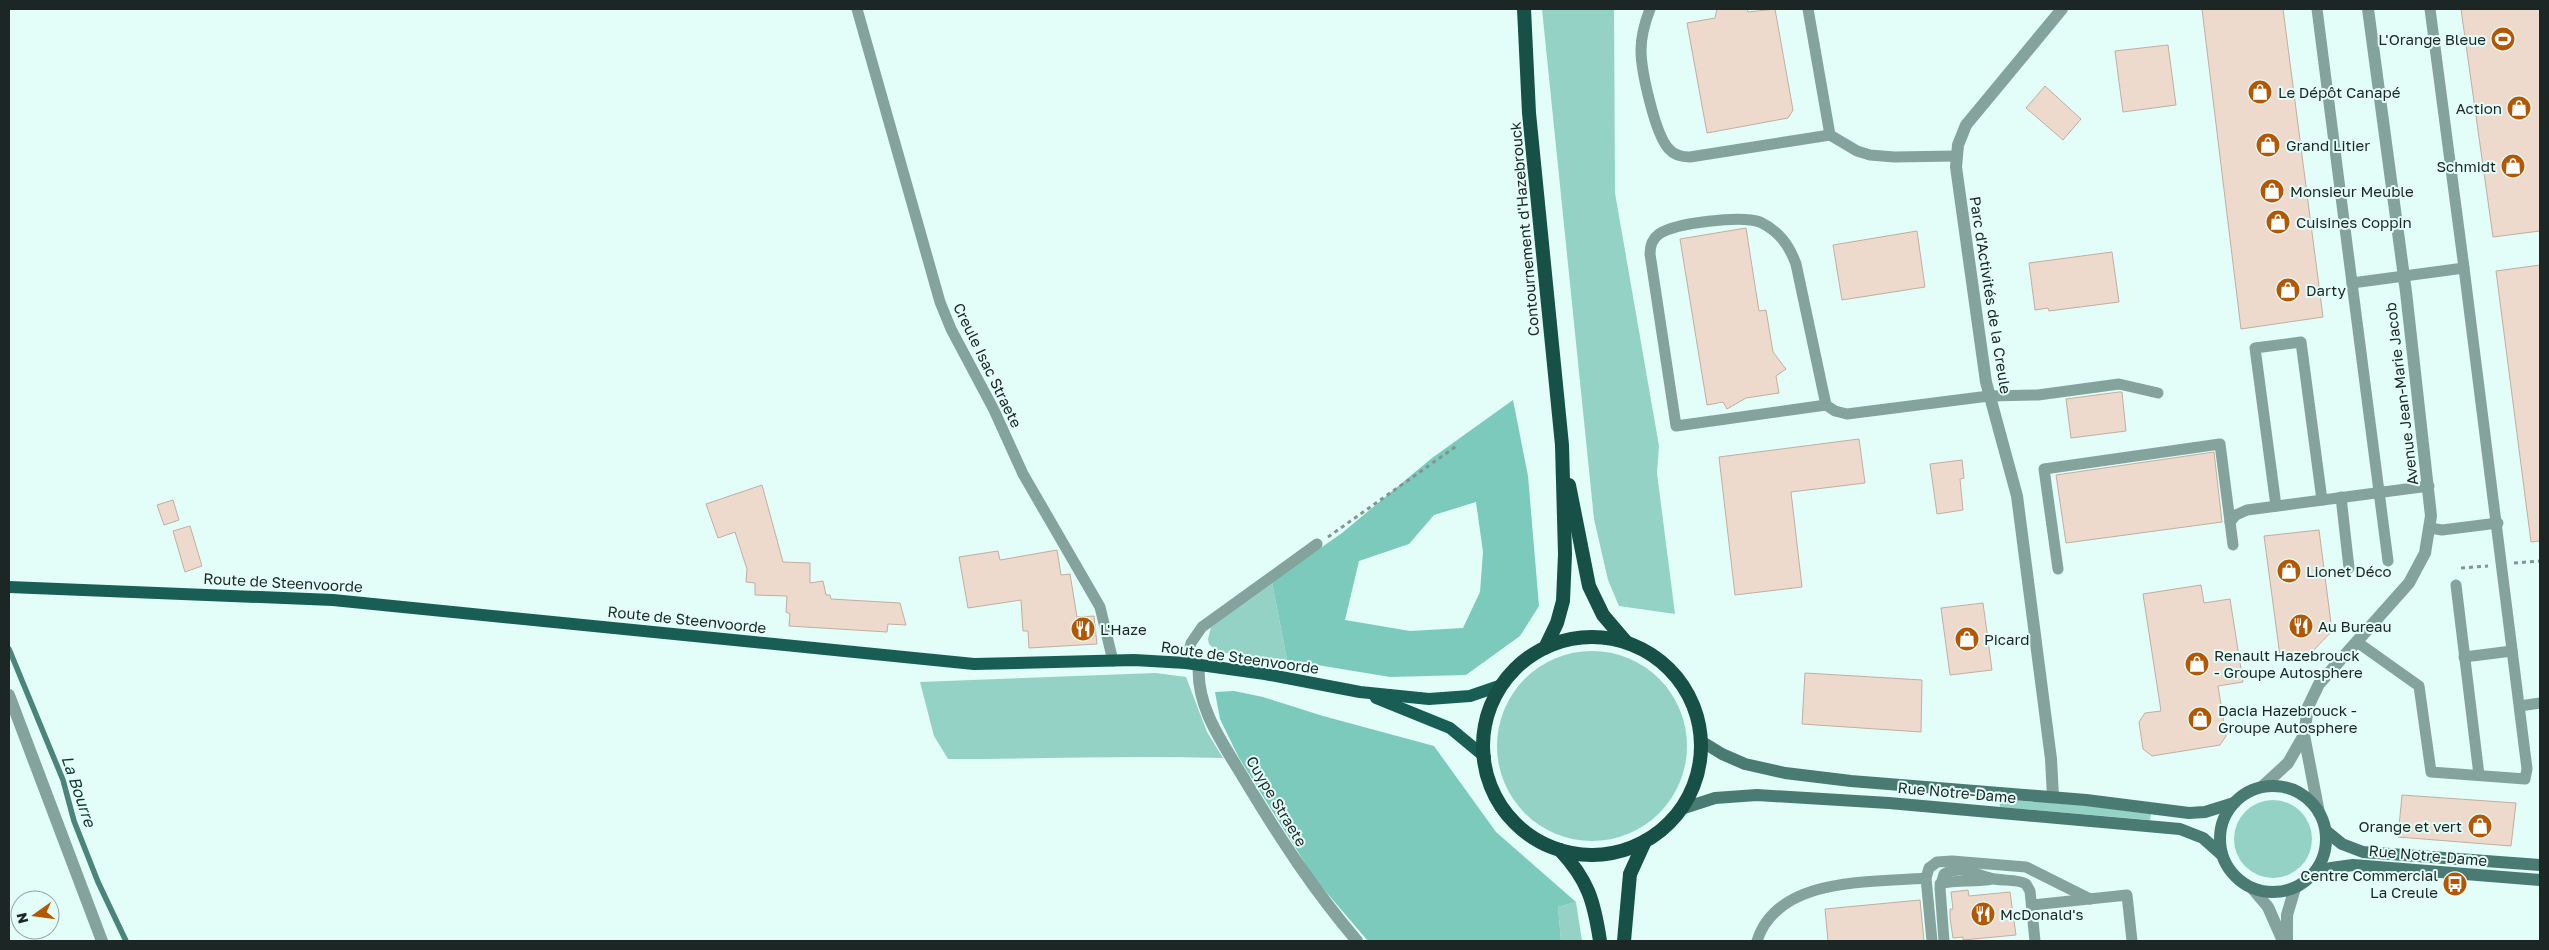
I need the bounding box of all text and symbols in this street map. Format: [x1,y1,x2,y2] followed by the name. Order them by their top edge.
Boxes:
[2490,26,2516,52] sports icon: L'Orange Bleue
[2378,30,2486,48] place label: L'Orange Bleue
[2247,79,2273,105] shop icon: Le Dépôt Canapé
[2278,83,2401,101] place label: Le Dépôt Canapé
[2506,95,2532,121] shop icon: Action
[2456,99,2502,117] place label: Action
[1506,120,1542,337] street label: Contournement d'Hazebrouck
[2255,132,2281,158] shop icon: Grand Litier
[2286,136,2370,154] place label: Grand Litier
[2500,153,2526,179] shop icon: Schmidt
[2436,157,2496,175] place label: Schmidt
[2259,178,2285,204] shop icon: Monsieur Meuble
[2290,182,2414,200] place label: Monsieur Meuble
[1966,195,2016,395] street label: Parc d'Activités de la Creule
[2265,209,2291,235] shop icon: Cuisines Coppin
[2296,213,2412,231] place label: Cuisines Coppin
[2275,277,2301,303] shop icon: Darty
[2306,281,2346,299] place label: Darty
[950,300,1026,431] street label: Creule Isac Straete
[2381,302,2421,486] street label: Avenue Jean-Marie Jacob
[2276,558,2302,584] shop icon: Lionet Déco
[2306,562,2392,580] place label: Lionet Déco
[203,569,363,595] street label: Route de Steenvoorde
[607,602,768,636] street label: Route de Steenvoorde
[2288,613,2314,639] restaurant icon: Au Bureau
[1070,616,1096,642] restaurant icon: L'Haze
[2318,617,2392,635] place label: Au Bureau
[1100,620,1147,638] place label: L'Haze
[1954,626,1980,652] shop icon: Picard
[1984,630,2029,648] place label: Picard
[1160,637,1321,677] street label: Route de Steenvoorde
[2214,646,2363,681] place label: Renault Hazebrouck - Groupe Autosphere
[2184,651,2210,677] shop icon: Renault Hazebrouck - Groupe Autosphere
[2218,701,2358,736] place label: Dacia Hazebrouck - Groupe Autosphere
[2187,706,2213,732] shop icon: Dacia Hazebrouck - Groupe Autosphere
[58,753,101,831] water label: La Bourre
[1243,753,1311,850] street label: Cuype Straete
[1897,778,2017,806] street label: Rue Notre-Dame
[2467,813,2493,839] shop icon: Orange et vert
[2358,817,2462,835] place label: Orange et vert
[2368,841,2488,869] street label: Rue Notre-Dame
[2300,866,2438,901] place label: Centre Commercial La Creule
[2442,871,2468,897] bus stop icon: Centre Commercial La Creule
[10,890,60,940] north arrow
[1970,901,1996,927] restaurant icon: McDonald's
[2000,905,2083,923] place label: McDonald's
[12,911,31,925] text: N

